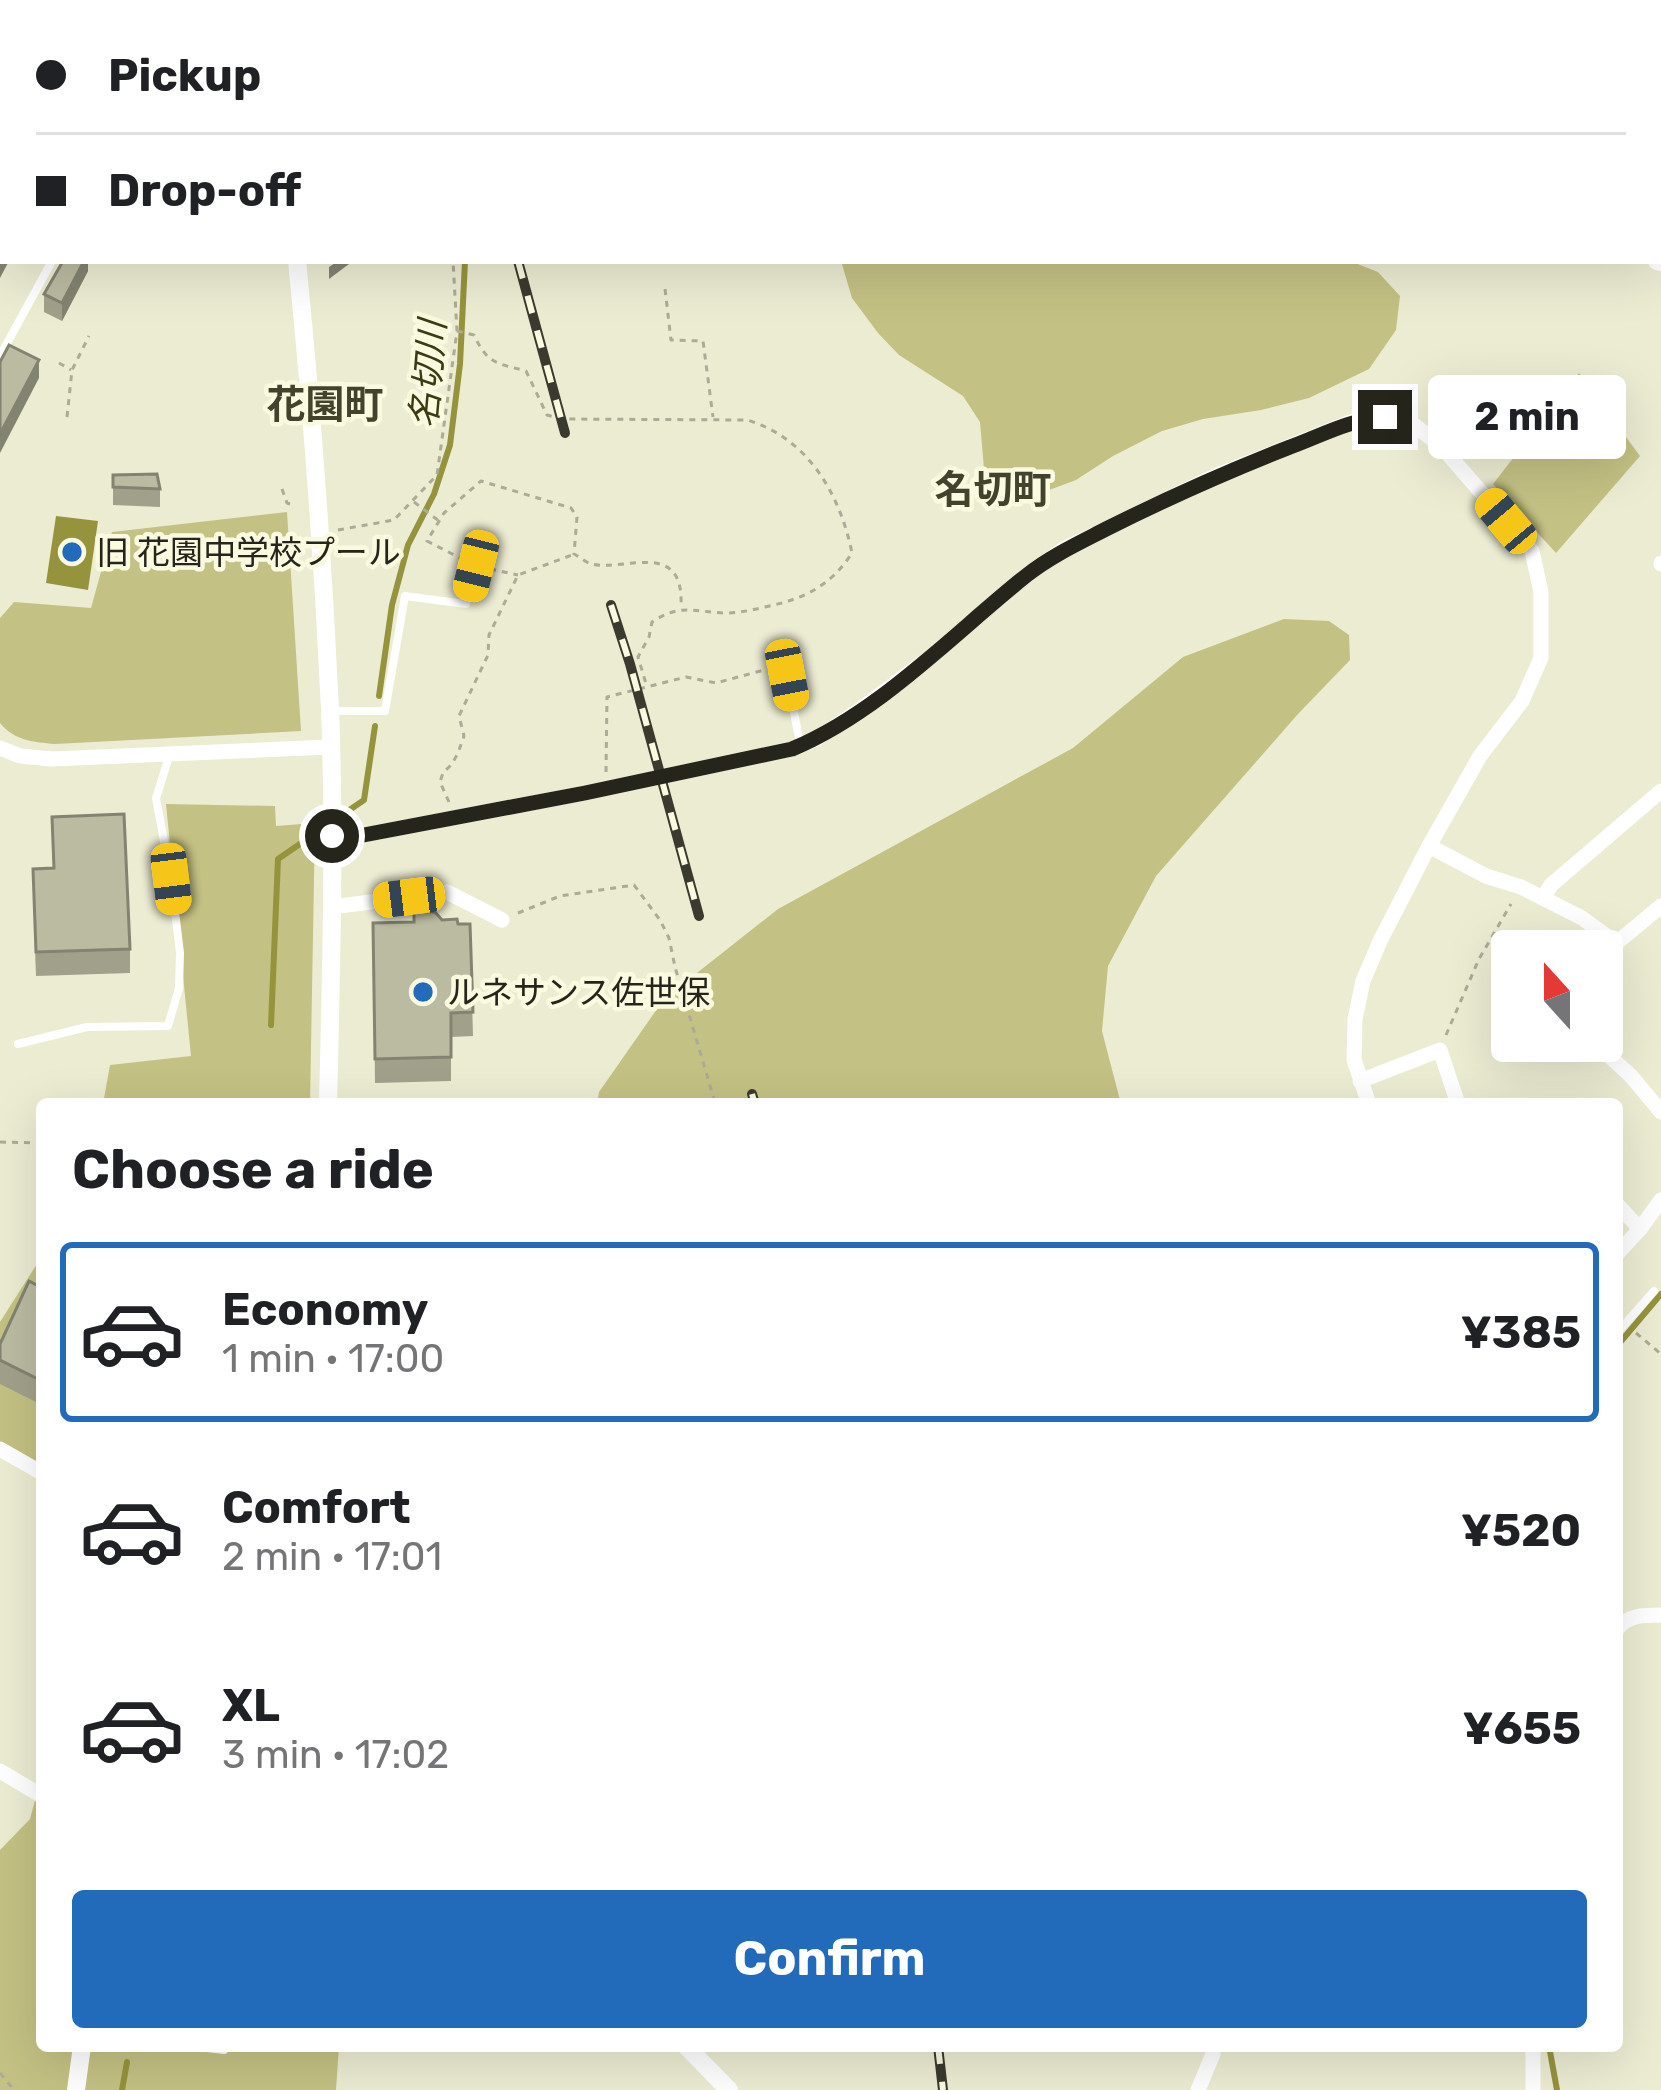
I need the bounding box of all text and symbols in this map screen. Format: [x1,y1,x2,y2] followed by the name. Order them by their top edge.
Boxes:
[108,49,261,102] text: Pickup
[108,164,301,217] text: Drop-off
[402,314,454,430] water label: 名切川
[1427,375,1625,459] callout: 2 min
[266,382,384,428] district label: 花園町
[1358,390,1412,444] route end
[1474,394,1580,440] text: 2 min
[934,467,1052,513] district label: 名切町
[1469,482,1543,560] car
[450,527,502,605] car
[96,533,401,572] place label: 旧 花園中学校プール
[59,539,85,565] marker: 旧 花園中学校プール
[762,636,812,714] car
[305,809,359,863] route start
[149,841,193,917] car
[371,875,447,919] car
[1491,930,1623,1062] north arrow
[1491,930,1623,1062] map controls
[447,973,710,1012] place label: ルネサンス佐世保
[410,979,436,1005] marker: ルネサンス佐世保
[72,1138,434,1202] text: Choose a ride
[78,1278,186,1386] icon: car
[222,1283,428,1336] text: Economy
[1461,1306,1581,1359] text: ¥385
[222,1336,444,1382] text: 1 min · 17:00
[78,1476,186,1584] icon: car
[222,1481,411,1534] text: Comfort
[1461,1504,1581,1557] text: ¥520
[222,1534,442,1580] text: 2 min · 17:01
[78,1674,186,1782] icon: car
[222,1679,280,1732] text: XL
[1463,1702,1581,1755] text: ¥655
[222,1732,449,1778] text: 3 min · 17:02
[72,1890,1587,2028] button: Confirm

